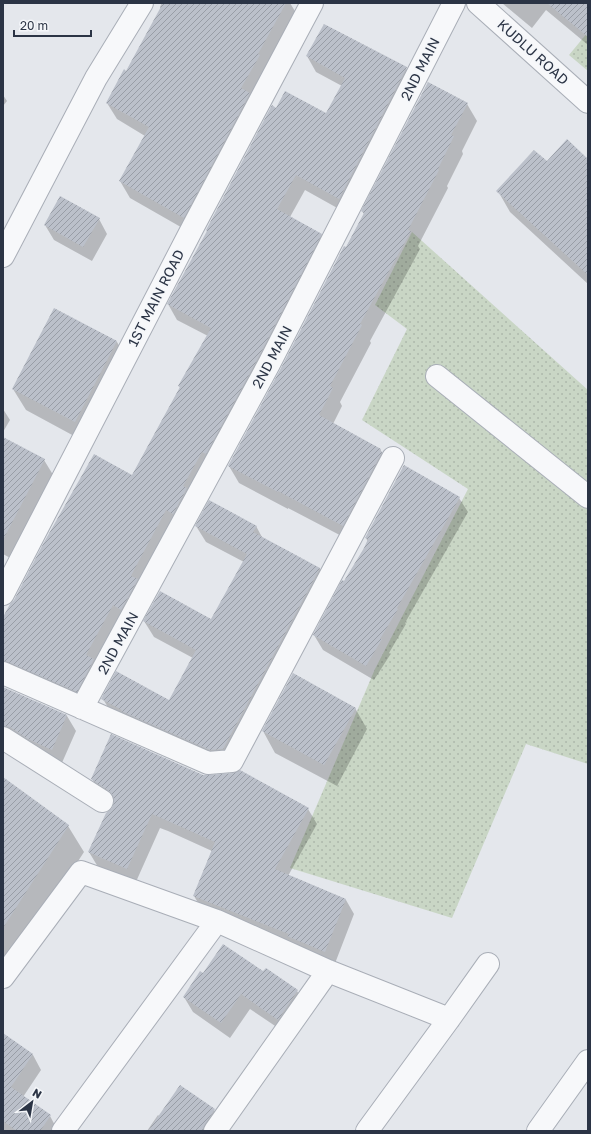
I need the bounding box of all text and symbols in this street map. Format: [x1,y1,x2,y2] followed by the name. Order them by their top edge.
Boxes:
[14,12,91,38] scale bar
[494,15,572,88] street label: KUDLU ROAD
[20,18,48,33] text: 20 m
[396,34,443,103] street label: 2ND MAIN
[124,246,187,349] street label: 1ST MAIN ROAD
[248,323,295,391] street label: 2ND MAIN
[94,609,142,677] street label: 2ND MAIN
[12,1082,52,1122] north arrow
[30,1085,44,1101] text: N

